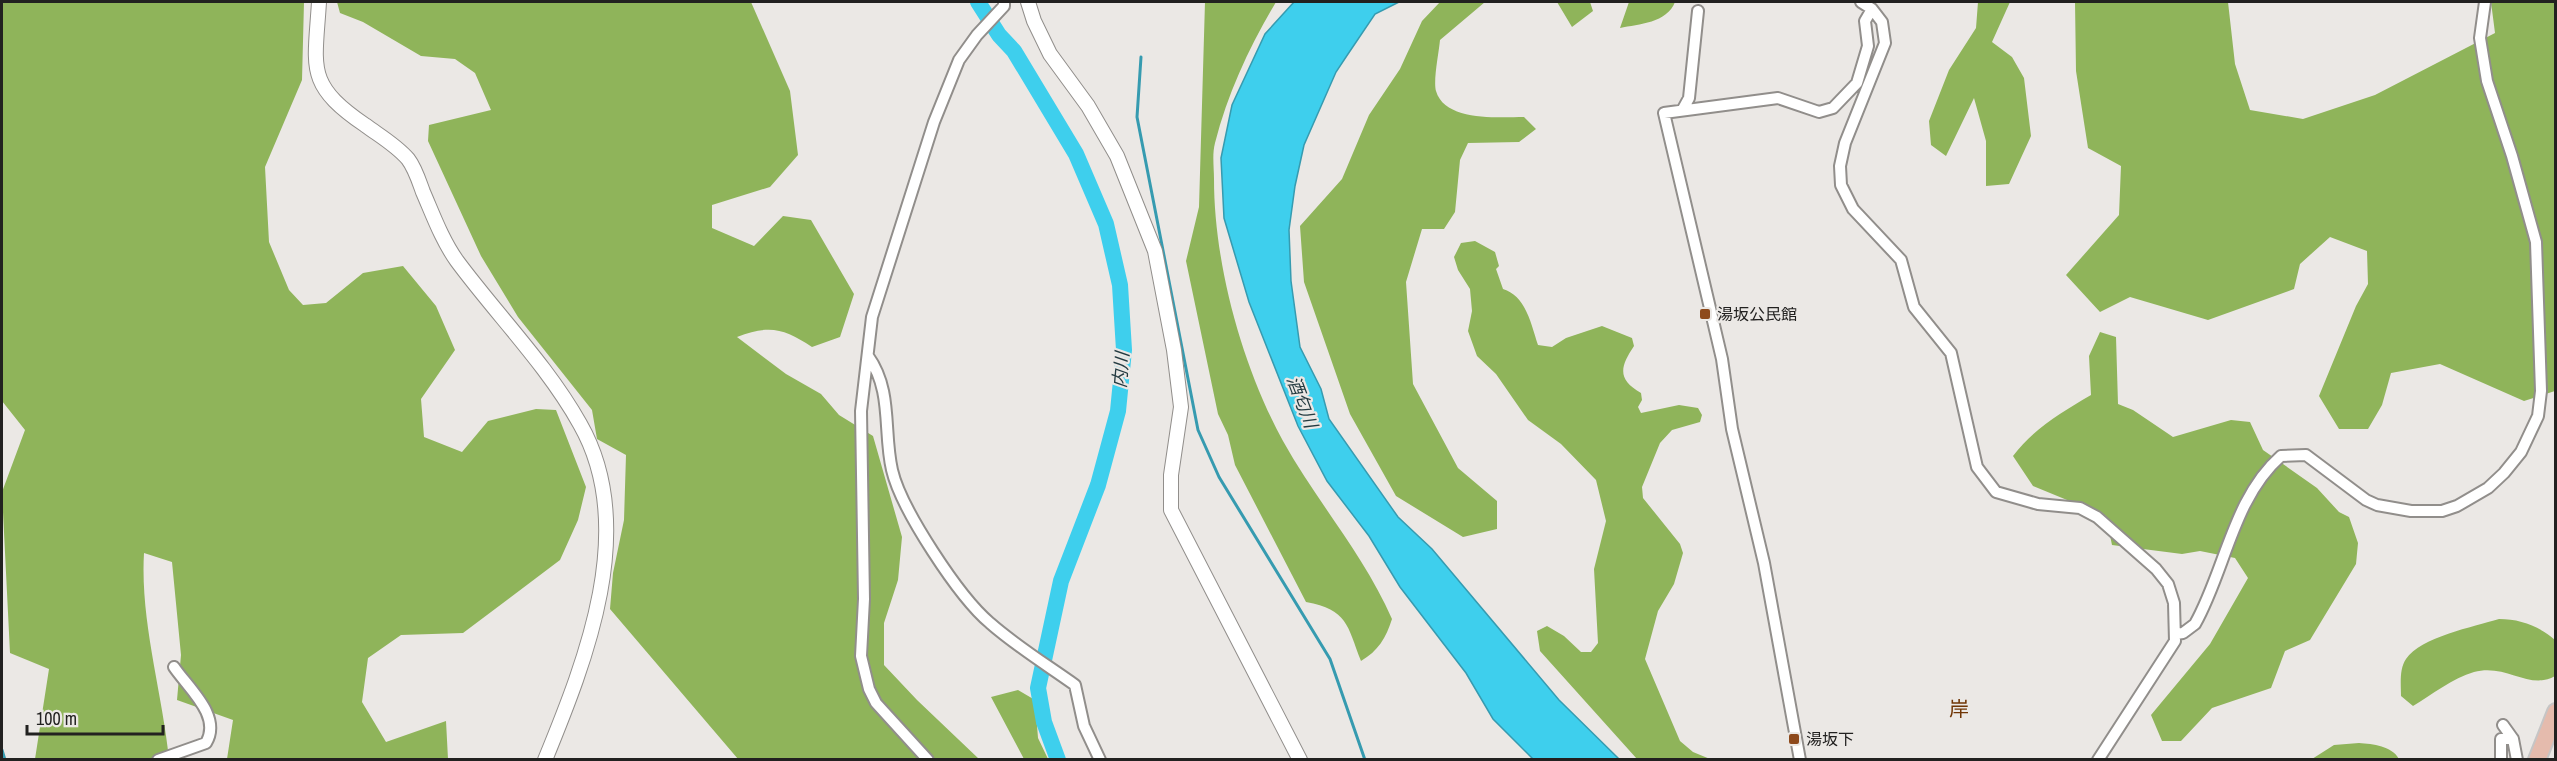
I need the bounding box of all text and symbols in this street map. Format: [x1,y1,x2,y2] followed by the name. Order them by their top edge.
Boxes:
[1717,303,1797,325] place label: 湯坂公民館
[1698,307,1712,321] marker: 湯坂公民館
[1106,349,1135,389] water label: 内川
[1281,372,1325,433] water label: 酒匂川
[1949,695,1969,722] district label: 岸
[27,698,164,736] scale bar
[36,706,77,731] text: 100 m
[1806,728,1854,750] place label: 湯坂下
[1787,732,1801,746] marker: 湯坂下

